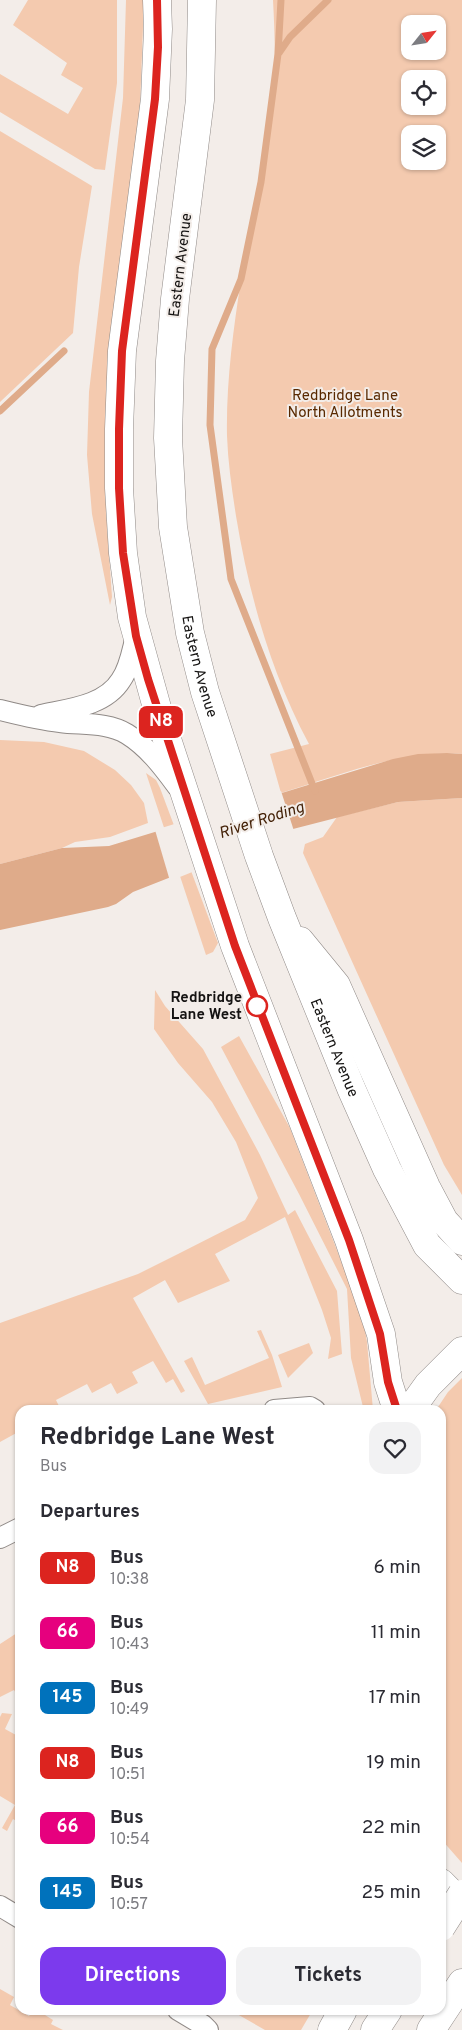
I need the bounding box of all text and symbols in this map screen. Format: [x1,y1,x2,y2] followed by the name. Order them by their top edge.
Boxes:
[401,15,446,60] north arrow
[401,15,446,170] map controls
[401,70,446,115] button: locate
[401,125,446,170] button: layers
[166,212,197,318] street label: Eastern Avenue
[287,387,403,423] park label: Redbridge Lane North Allotments
[176,614,221,720] street label: Eastern Avenue
[138,706,184,738] line badge: N8
[149,710,173,733] text: N8
[216,798,307,844] water label: River Roding
[170,989,242,1025] place label: Redbridge Lane West
[246,995,268,1017] marker: Redbridge Lane West
[305,996,362,1101] street label: Eastern Avenue
[369,1422,421,1474] button: heart
[40,1423,275,1453] text: Redbridge Lane West
[40,1457,67,1477] text: Bus
[40,1500,140,1524] text: Departures
[110,1546,144,1570] text: Bus
[55,1556,80,1579] text: N8
[374,1556,421,1580] text: 6 min
[110,1570,149,1590] text: 10:38
[110,1611,144,1635] text: Bus
[56,1621,79,1644] text: 66
[371,1621,421,1645] text: 11 min
[110,1635,149,1655] text: 10:43
[110,1676,144,1700] text: Bus
[53,1686,82,1709] text: 145
[369,1686,421,1710] text: 17 min
[110,1700,149,1720] text: 10:49
[110,1741,144,1765] text: Bus
[55,1751,80,1774] text: N8
[366,1751,421,1775] text: 19 min
[110,1765,146,1785] text: 10:51
[110,1806,144,1830] text: Bus
[56,1816,79,1839] text: 66
[362,1816,421,1840] text: 22 min
[110,1830,150,1850] text: 10:54
[110,1871,144,1895] text: Bus
[53,1881,82,1904] text: 145
[361,1881,421,1905] text: 25 min
[110,1895,148,1915] text: 10:57
[40,1947,226,2005] button: Directions
[236,1947,421,2005] button: Tickets

